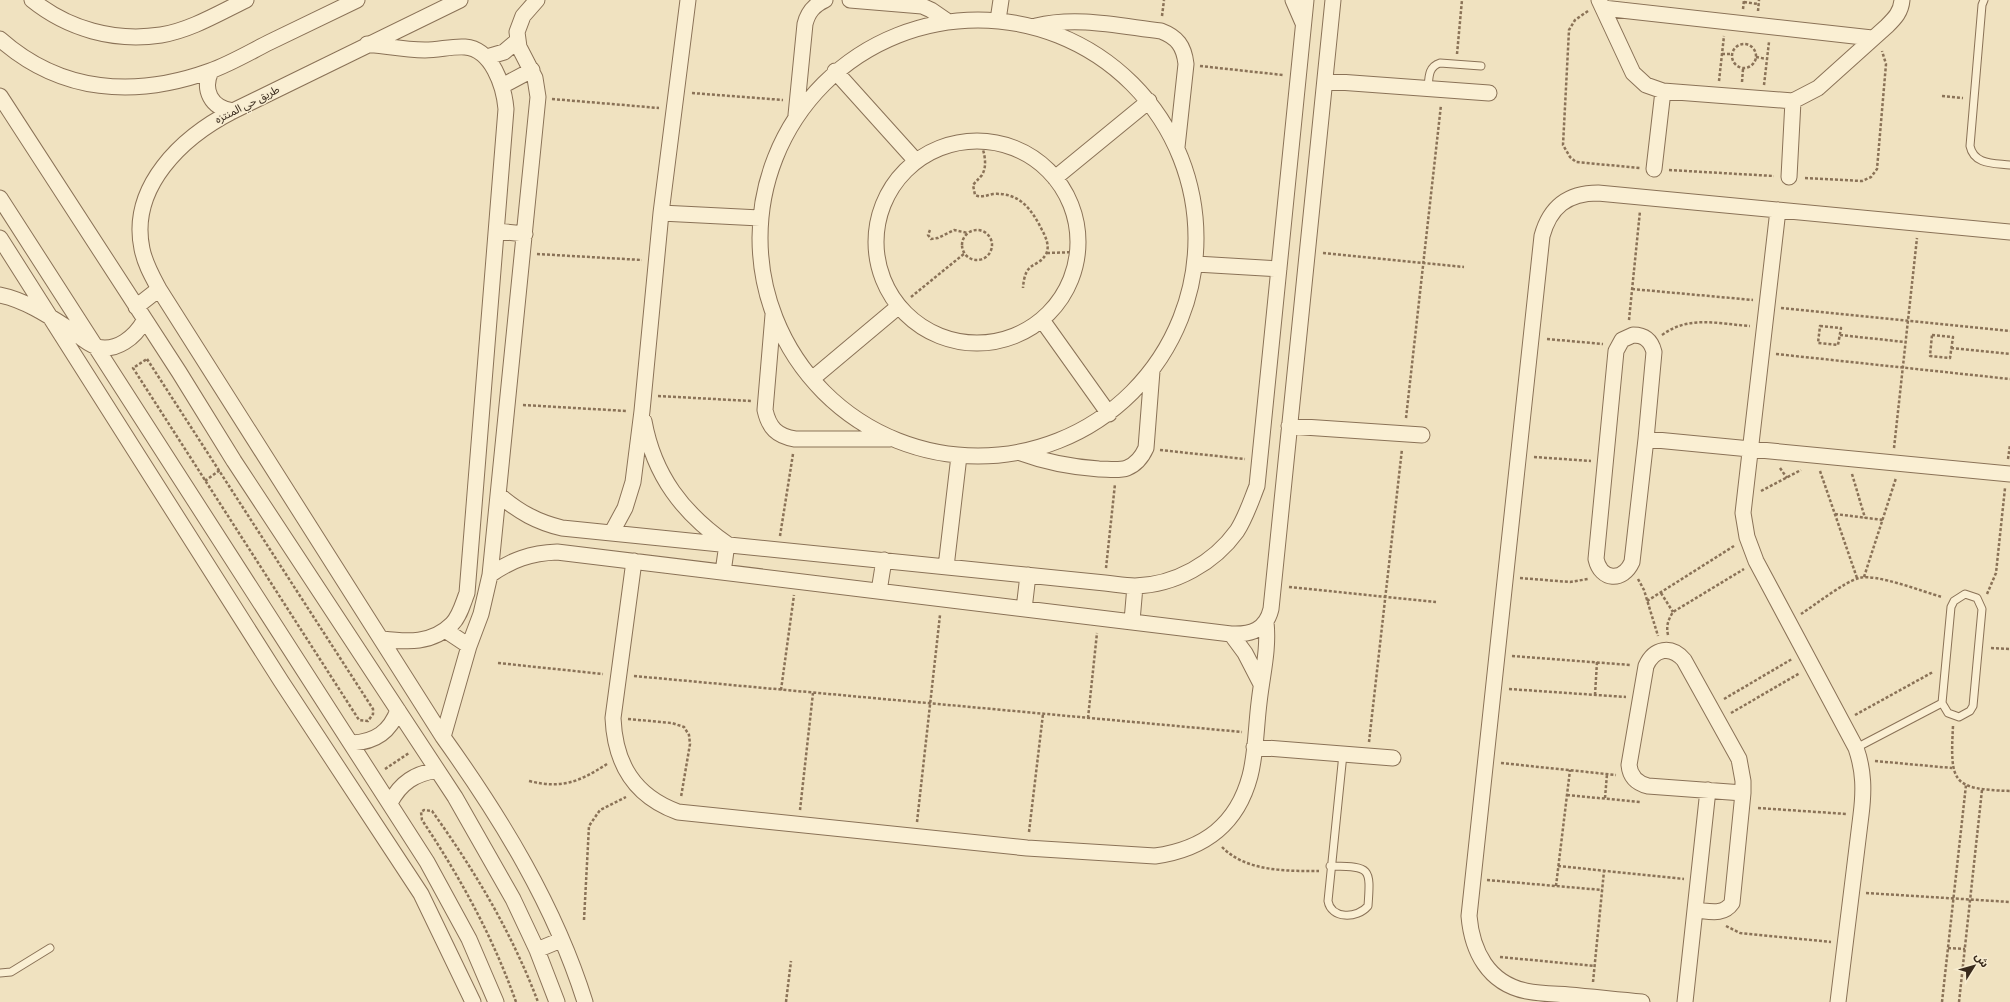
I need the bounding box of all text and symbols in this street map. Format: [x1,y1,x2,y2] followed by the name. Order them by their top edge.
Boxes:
[213,83,283,129] street label: طريق حي المنتزه
[1954,946,1994,986] north arrow
[1972,950,1991,970] text: ش

